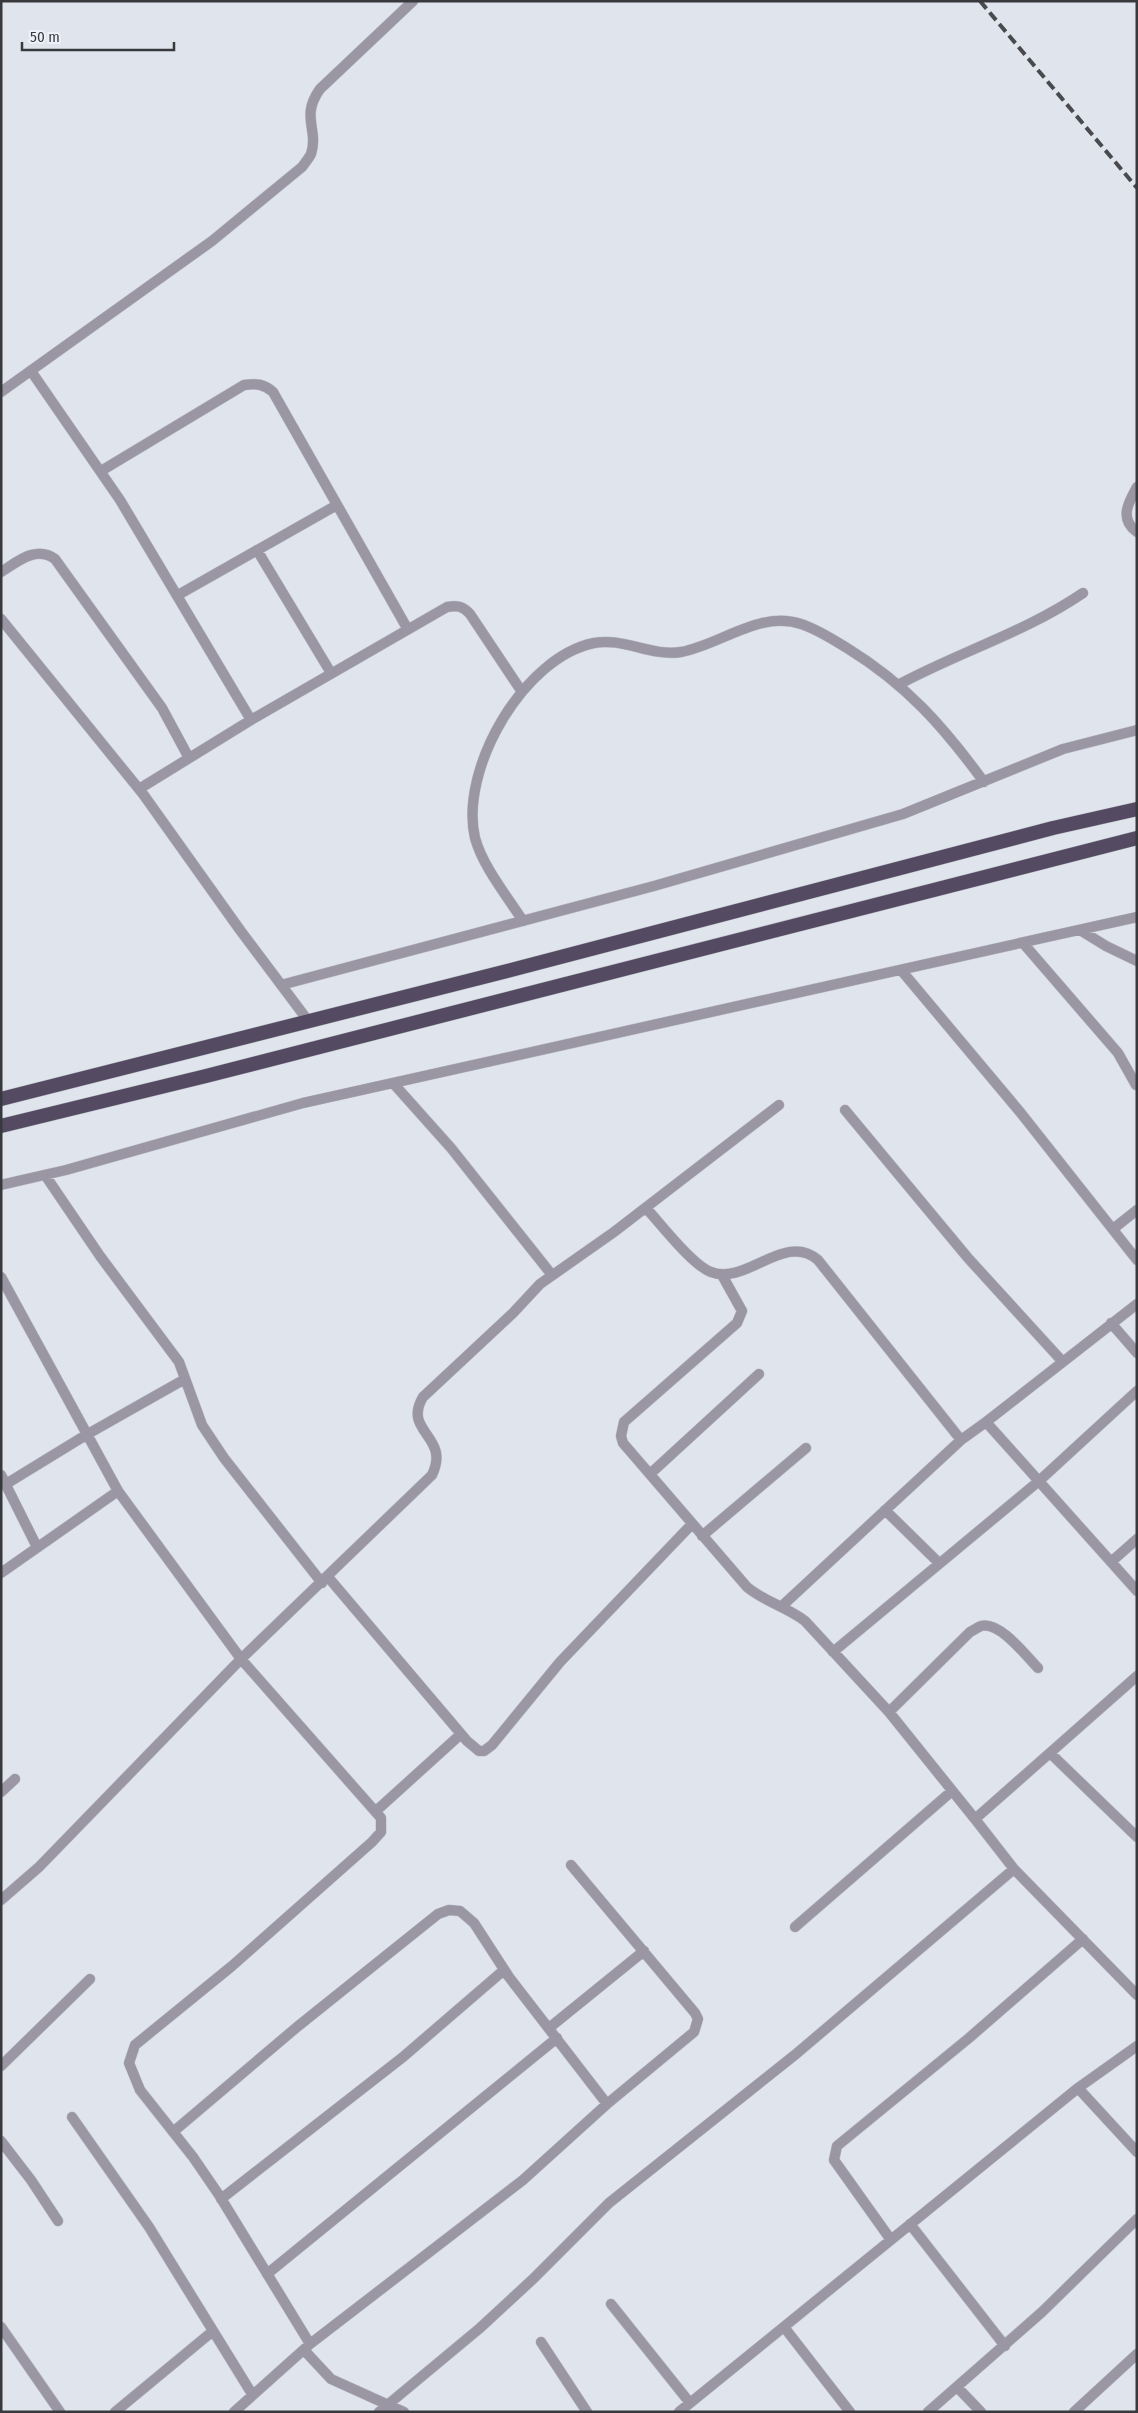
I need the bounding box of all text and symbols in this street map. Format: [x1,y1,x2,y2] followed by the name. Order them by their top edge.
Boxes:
[22,20,175,52] scale bar
[30,28,60,46] text: 50 m

